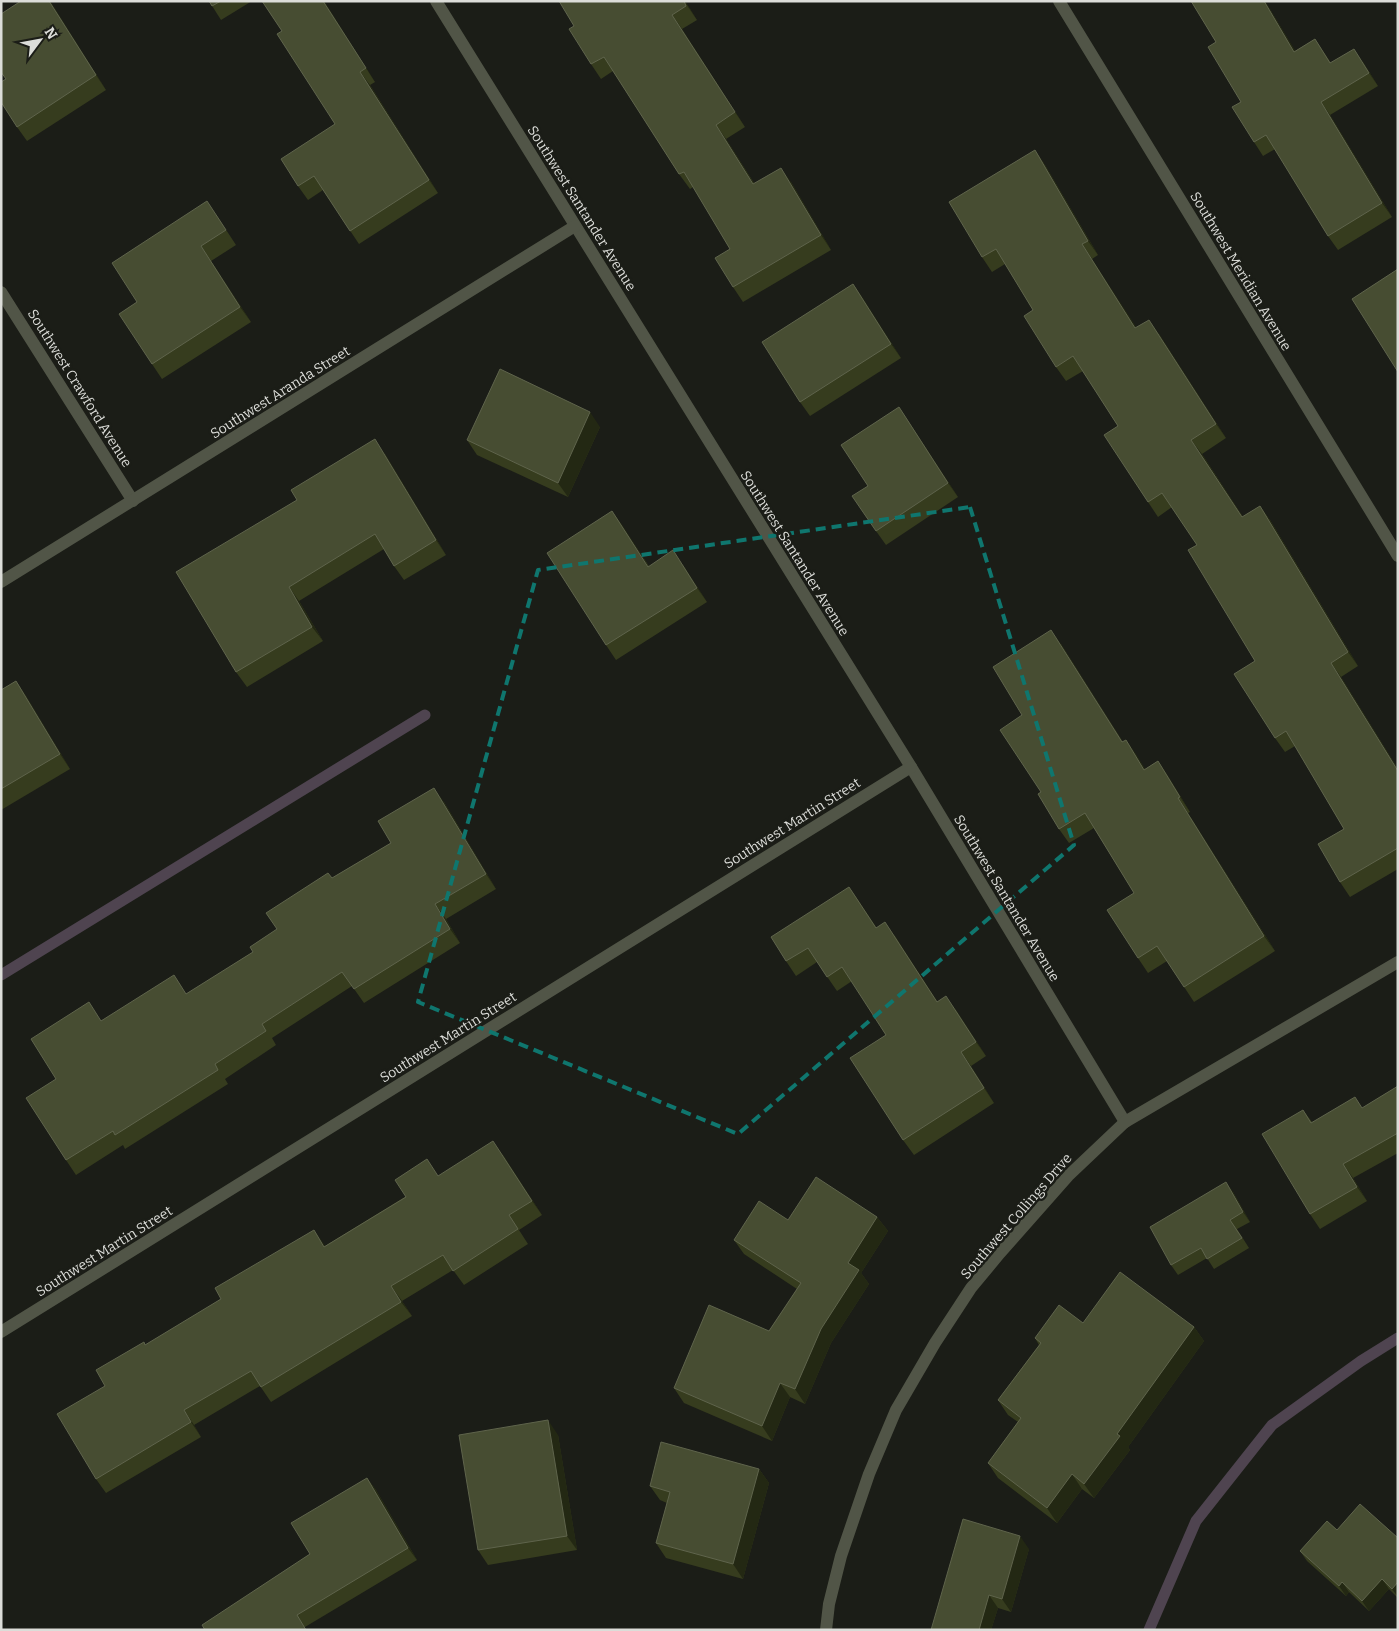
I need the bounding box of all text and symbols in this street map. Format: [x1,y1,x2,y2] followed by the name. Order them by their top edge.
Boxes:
[15,15,65,65] north arrow
[41,24,61,43] text: N
[524,123,640,294] street label: Southwest Santander Avenue
[1186,189,1295,354] street label: Southwest Meridian Avenue
[24,306,135,470] street label: Southwest Crawford Avenue
[207,342,353,442] street label: Southwest Aranda Street
[737,468,853,639] street label: Southwest Santander Avenue
[721,774,864,872] street label: Southwest Martin Street
[950,812,1063,985] street label: Southwest Santander Avenue
[377,988,520,1086] street label: Southwest Martin Street
[957,1150,1076,1283] street label: Southwest Collings Drive
[33,1202,176,1300] street label: Southwest Martin Street

